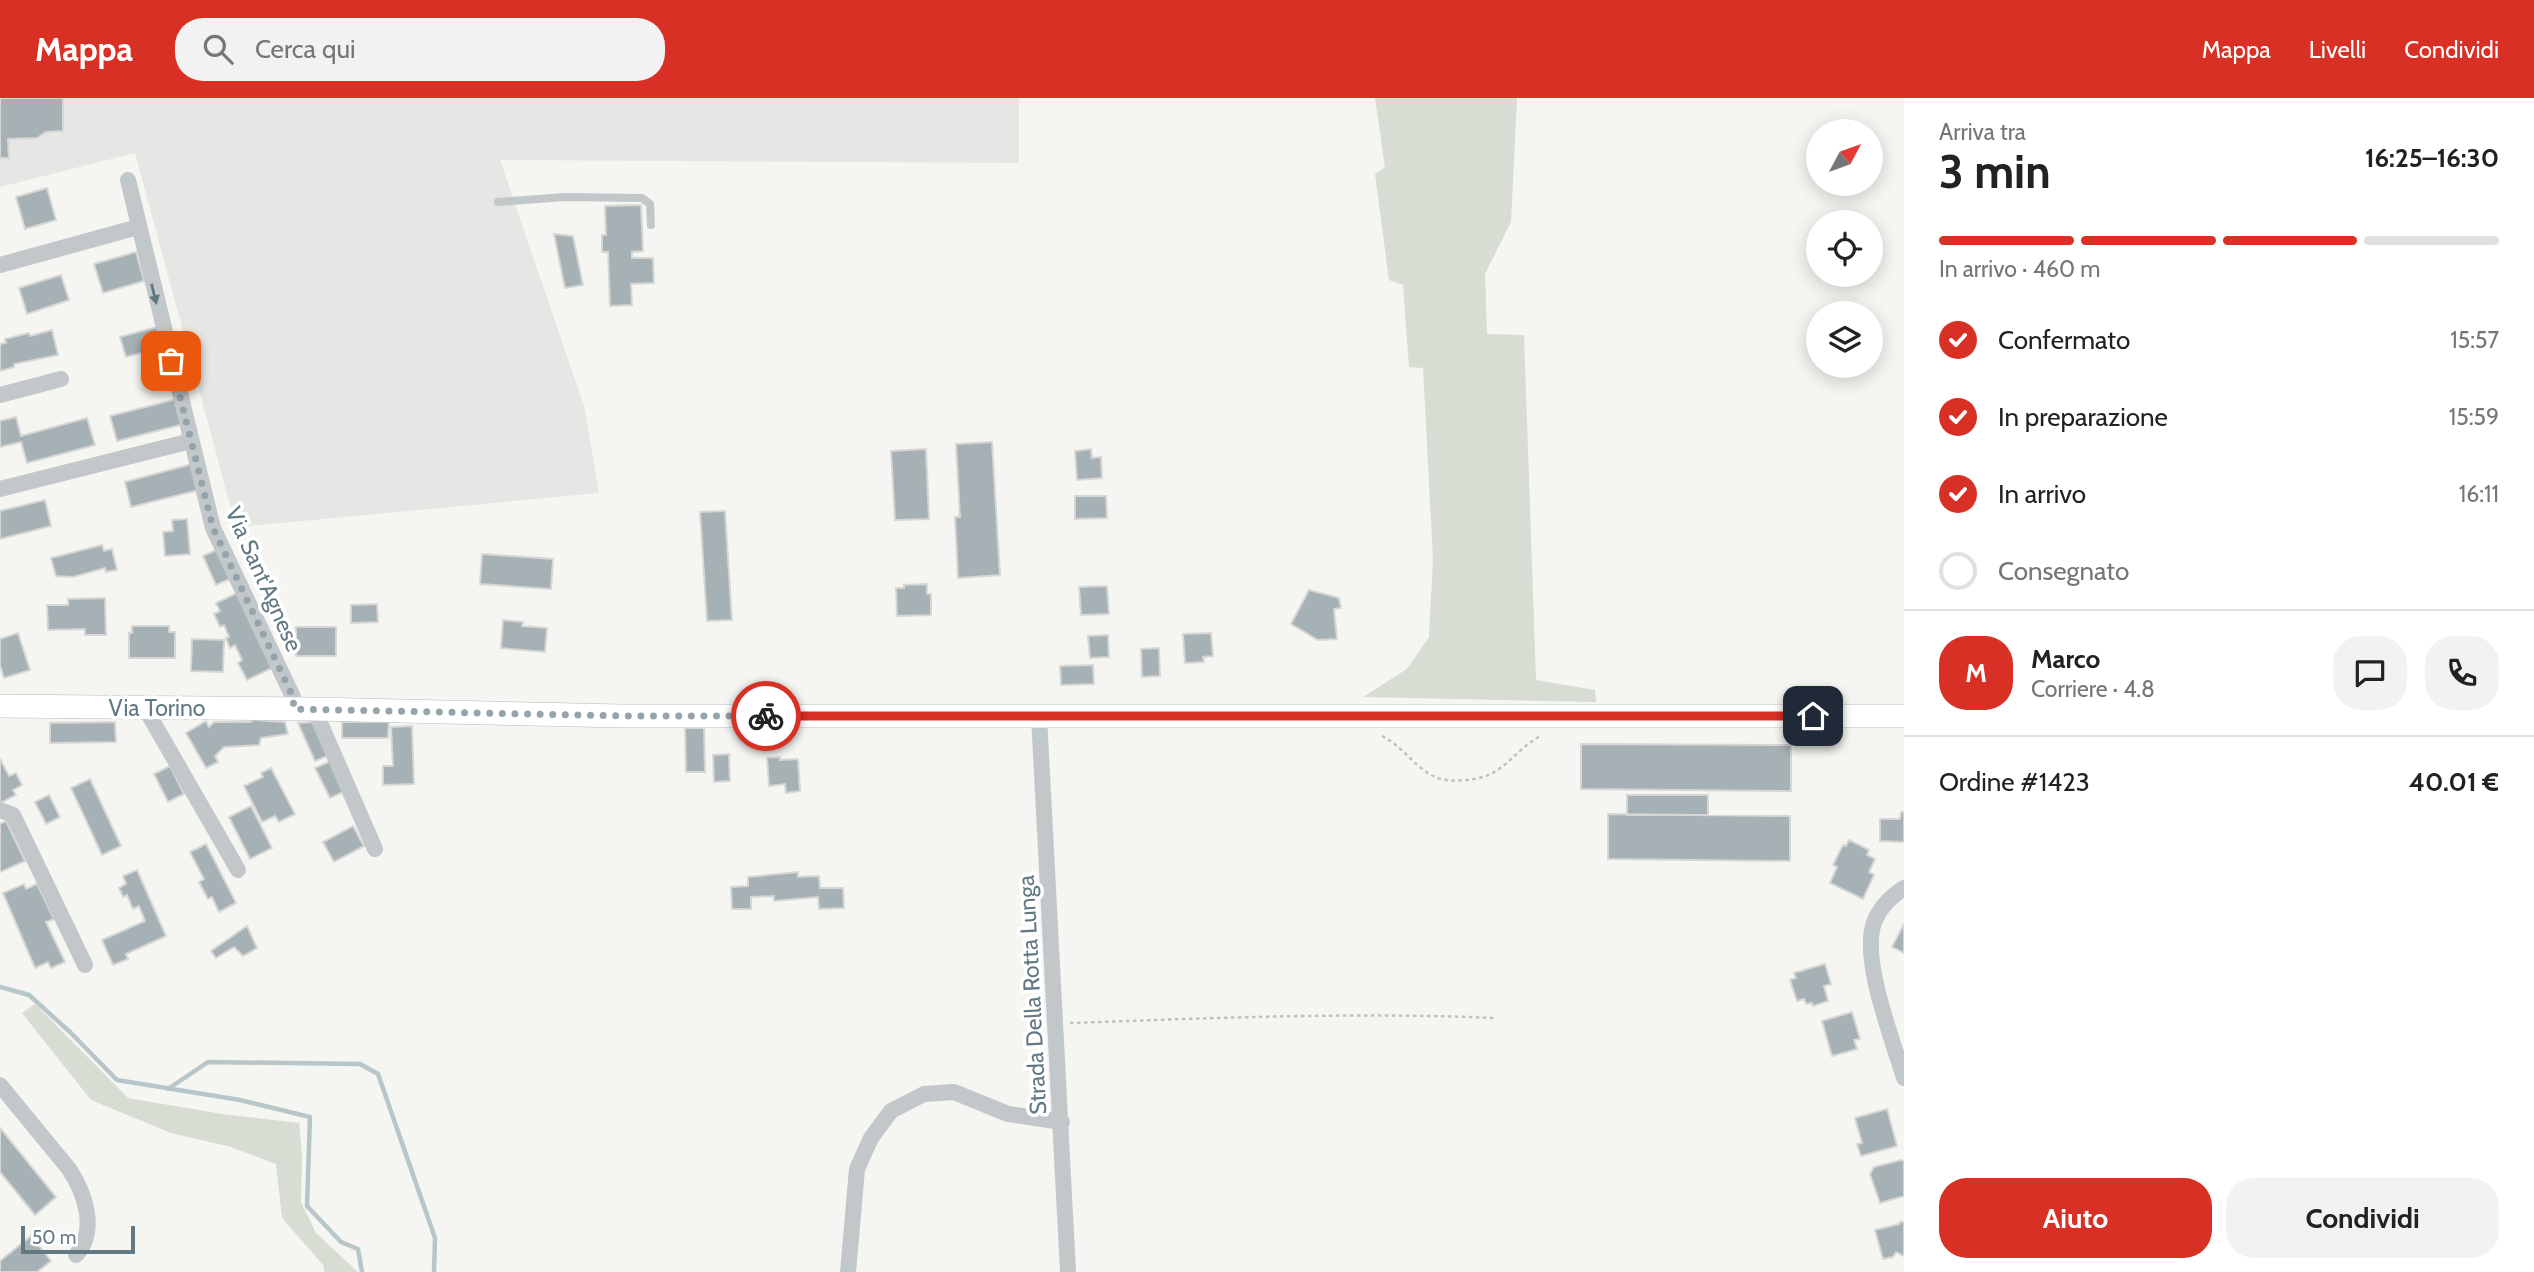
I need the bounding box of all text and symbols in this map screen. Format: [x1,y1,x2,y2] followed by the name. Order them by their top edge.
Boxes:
[175,18,665,81] search box
[35,29,133,69] text: Mappa
[199,30,237,68] icon: search
[255,33,356,65] text: Cerca qui
[2202,35,2271,64] text: Mappa
[2309,35,2366,64] text: Livelli
[2404,35,2499,64] text: Condividi
[1939,118,2026,146] text: Arriva tra
[1806,119,1883,196] north arrow
[1806,119,1883,378] map controls
[2365,142,2499,174] text: 16:25–16:30
[1939,144,2051,200] text: 3 min
[1806,210,1883,287] button: locate
[1939,255,2100,283] text: In arrivo · 460 m
[149,283,160,305] one-way arrow
[1806,301,1883,378] button: layers
[1939,321,1977,359] icon: check
[1998,324,2130,356] text: Confermato
[2450,326,2499,354] text: 15:57
[141,331,201,391] pin
[152,342,190,380] icon: bag
[1939,398,1977,436] icon: check
[1998,401,2168,433] text: In preparazione
[2449,403,2499,431] text: 15:59
[1939,475,1977,513] icon: check
[1998,478,2086,510] text: In arrivo
[2459,480,2499,508] text: 16:11
[220,502,308,656] street label: Via Sant'Agnese
[1998,555,2129,587] text: Consegnato
[2333,636,2407,710] button: chat
[2425,636,2499,710] button: phone
[2031,643,2100,675] text: Marco
[1965,657,1987,689] text: M
[2031,675,2155,703] text: Corriere · 4.8
[731,681,801,751] courier
[1783,686,1843,746] pin
[109,694,205,722] street label: Via Torino
[747,697,785,735] icon: bike
[1794,697,1832,735] icon: home
[1939,766,2090,798] text: Ordine #1423
[2409,766,2499,798] text: 40.01 €
[1012,875,1052,1115] street label: Strada Della Rotta Lunga
[1939,1178,2212,1258] button: Aiuto
[2226,1178,2499,1258] button: Condividi
[21,1223,135,1255] scale bar
[32,1226,76,1249] text: 50 m

